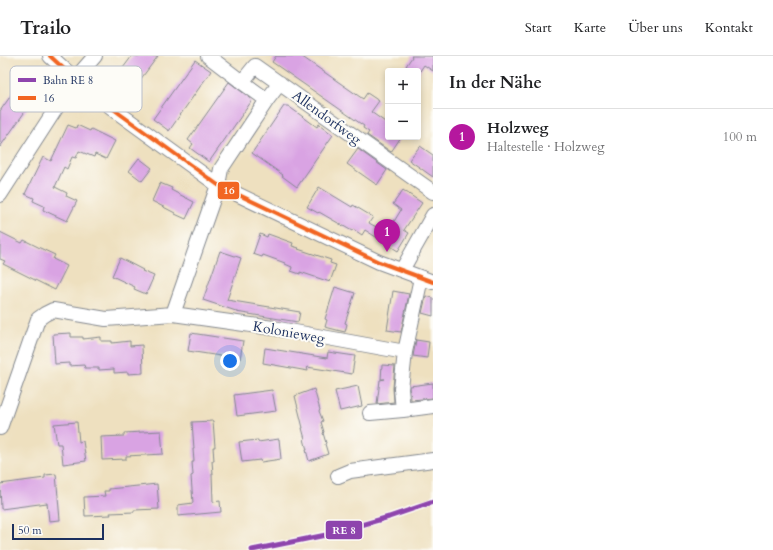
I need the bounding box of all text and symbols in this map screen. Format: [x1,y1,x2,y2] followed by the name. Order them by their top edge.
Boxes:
[20,15,71,41] text: Trailo
[525,18,552,37] text: Start
[574,18,606,37] text: Karte
[628,18,683,37] text: Über uns
[705,18,753,37] text: Kontakt
[10,66,142,112] legend
[385,68,421,140] map controls
[385,68,421,104] button: +
[449,71,542,94] text: In der Nähe
[43,73,93,88] text: Bahn RE 8
[288,86,365,149] street label: Allendorfweg
[43,91,55,106] text: 16
[385,104,421,140] button: −
[487,118,548,138] text: Holzweg
[459,128,465,146] text: 1
[723,128,757,146] text: 100 m
[487,138,605,156] text: Haltestelle · Holzweg
[217,181,240,200] line badge: 16
[223,183,235,198] text: 16
[374,219,400,252] pin: 1
[251,317,327,348] street label: Kolonieweg
[220,351,240,371] your location
[325,520,363,540] line badge: RE 8
[12,522,104,541] scale bar
[18,523,42,538] text: 50 m
[332,523,356,538] text: RE 8

